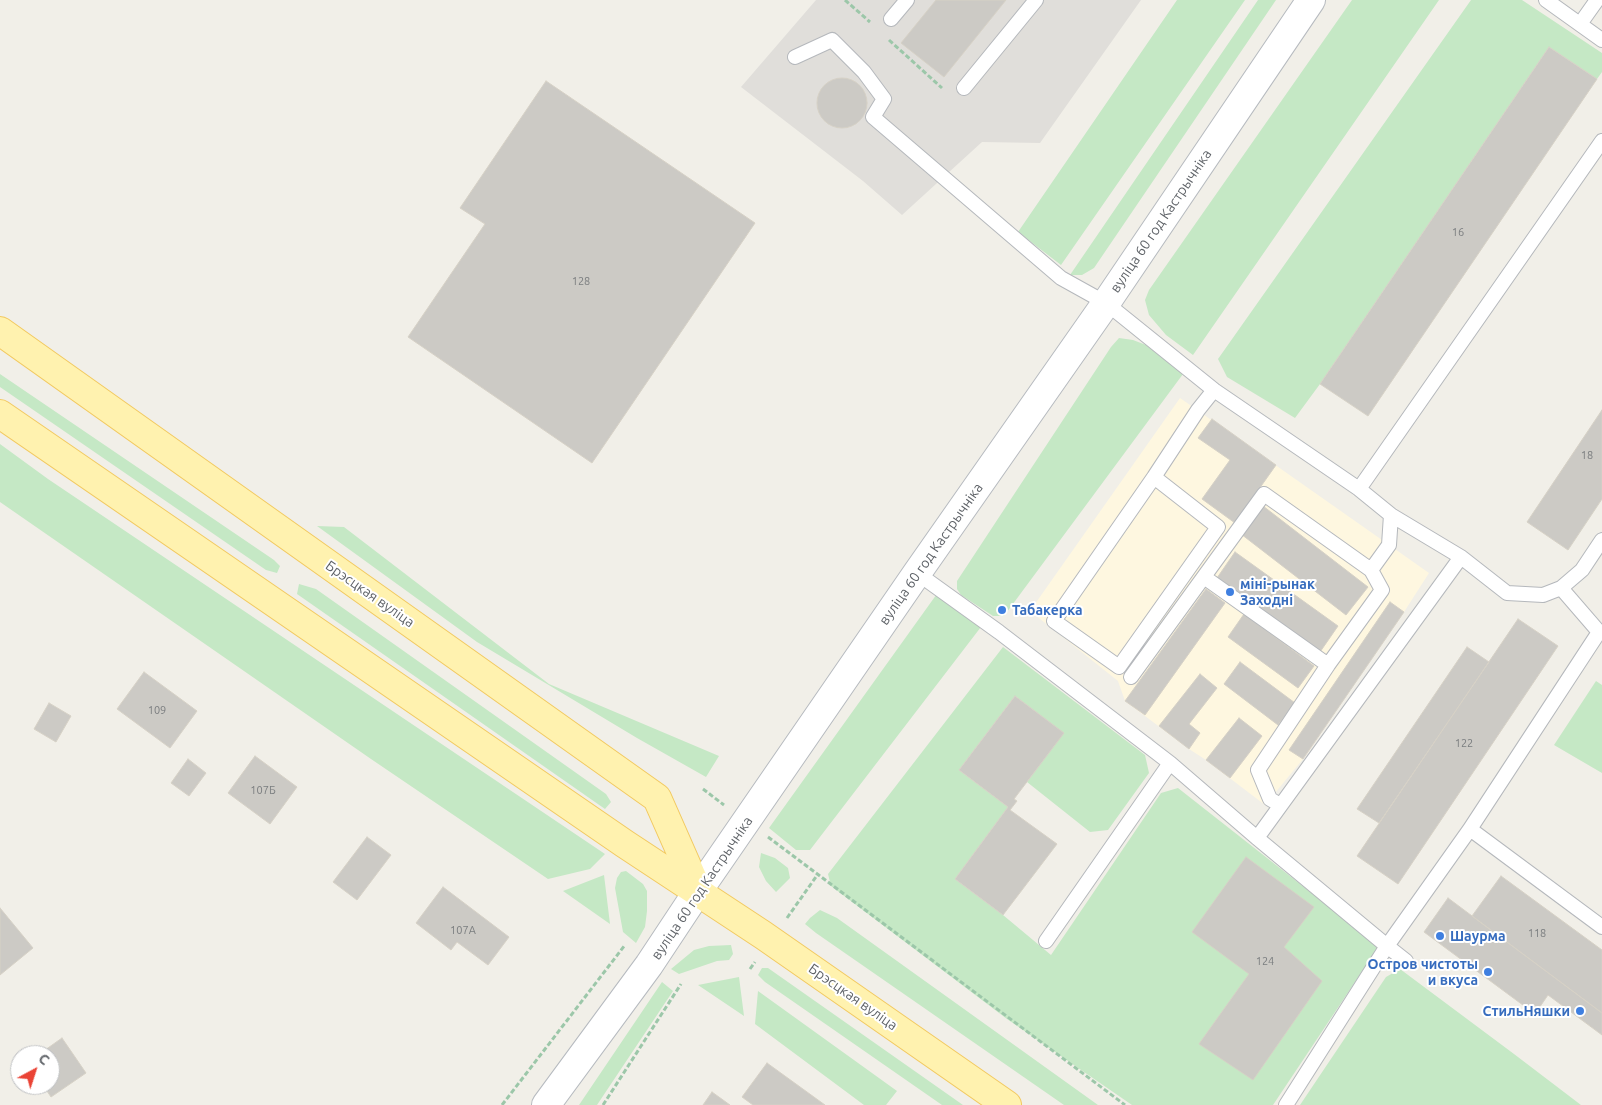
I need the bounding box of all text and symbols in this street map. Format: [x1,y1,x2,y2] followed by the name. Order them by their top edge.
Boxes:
[1107,146,1215,296] street label: вуліца 60 год Кастрычніка
[1452,225,1464,239] house number: 16
[572,274,590,288] house number: 128
[1581,448,1593,462] house number: 18
[876,480,986,628] street label: вуліца 60 год Кастрычніка
[322,557,418,631] street label: Брэсцкая вуліца
[1240,576,1315,608] place label: міні-рынак Заходні
[1224,586,1236,598] marker: міні-рынак Заходні
[1012,602,1083,618] place label: Табакерка
[996,604,1008,616] marker: Табакерка
[148,703,166,717] house number: 109
[1455,736,1473,750] house number: 122
[250,783,276,797] house number: 107Б
[648,813,756,963] street label: вуліца 60 год Кастрычніка
[450,923,476,937] house number: 107А
[1528,926,1546,940] house number: 118
[1450,928,1506,944] place label: Шаурма
[1434,930,1446,942] marker: Шаурма
[1256,954,1274,968] house number: 124
[1368,956,1478,989] place label: Остров чистоты и вкуса
[805,960,901,1034] street label: Брэсцкая вуліца
[1482,966,1494,978] marker: Остров чистоты и вкуса
[1483,1003,1570,1019] place label: СтильНяшки
[1574,1005,1586,1017] marker: СтильНяшки
[10,1045,60,1095] north arrow
[35,1050,53,1068] text: С

